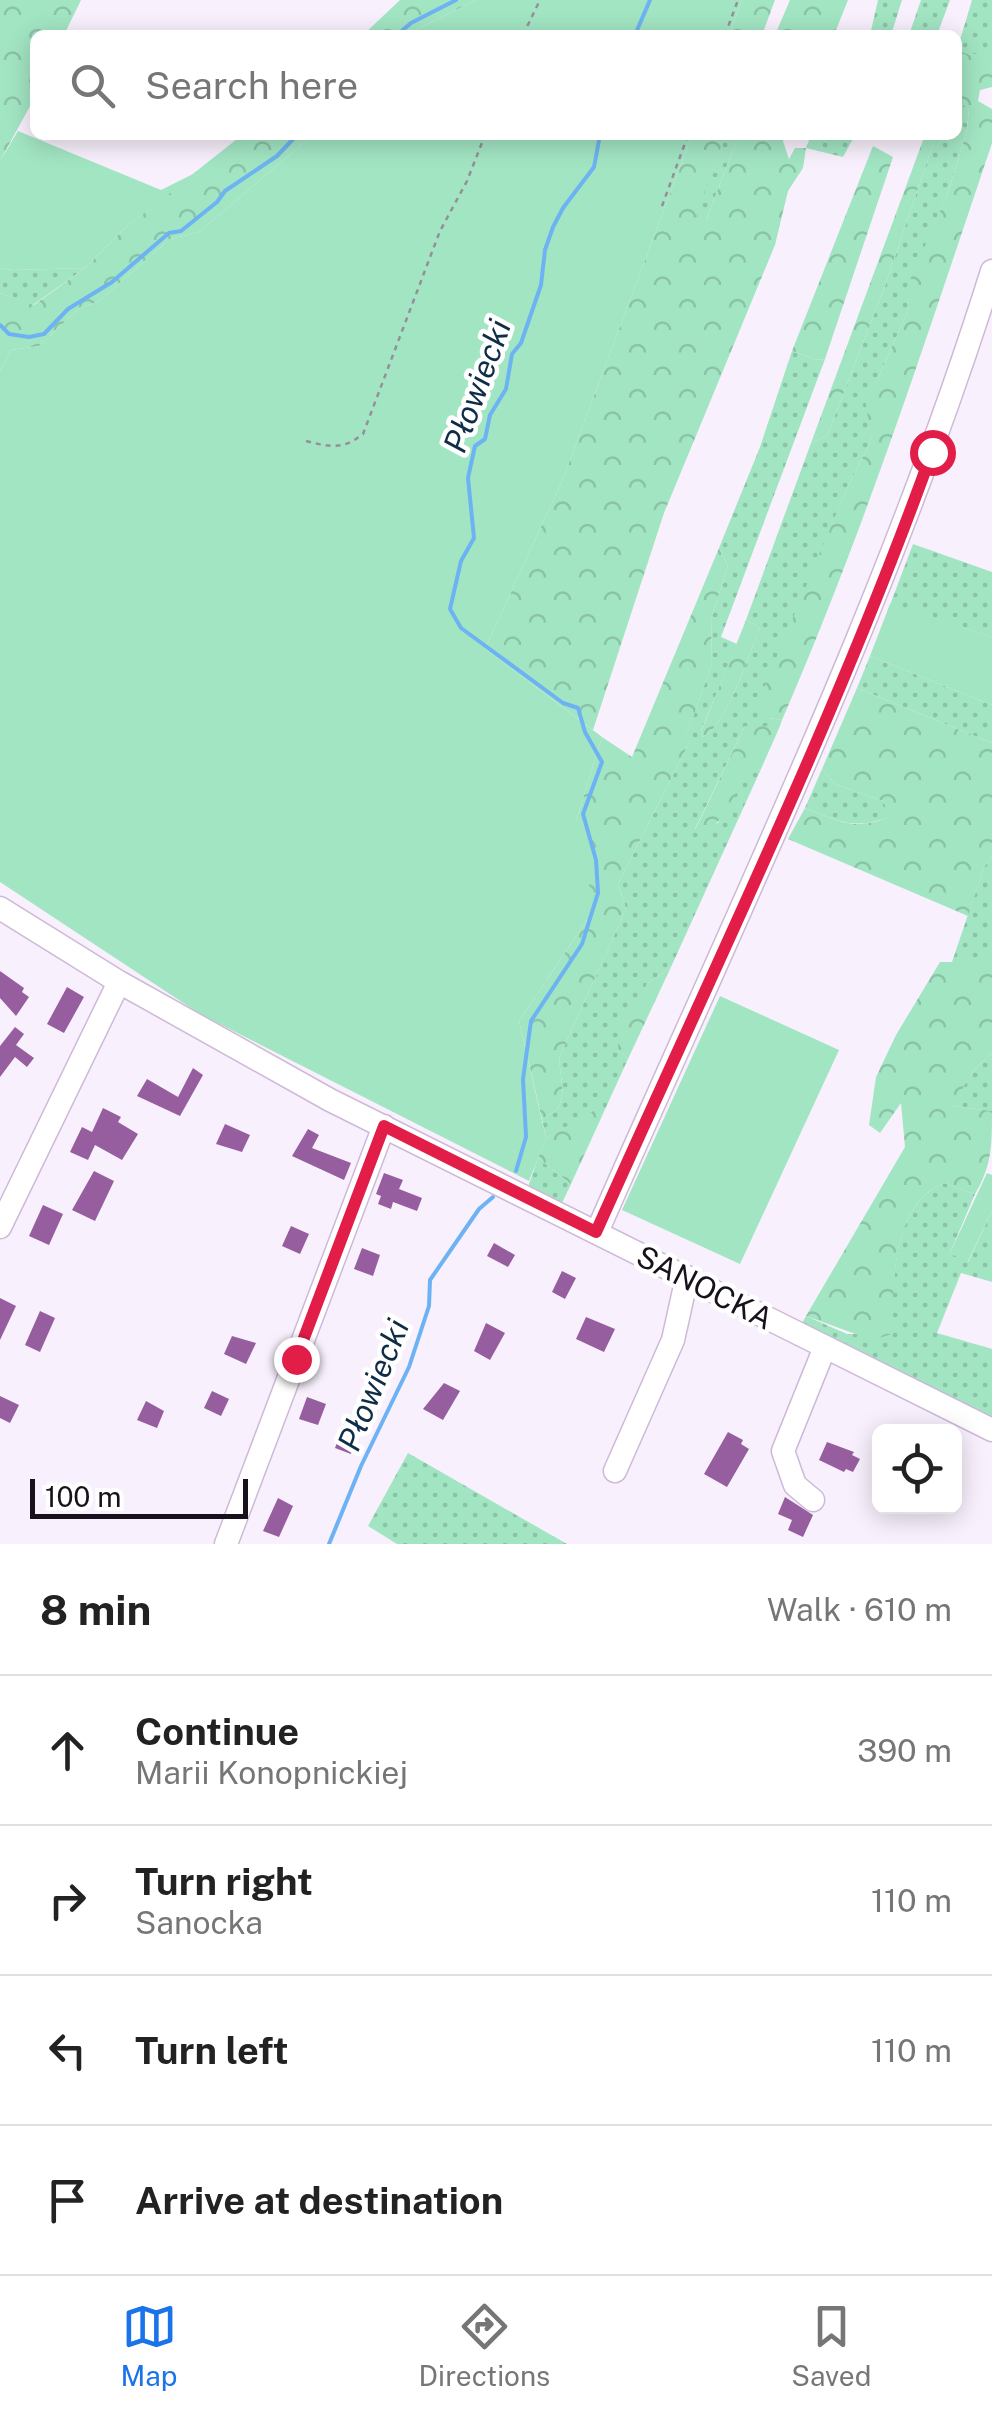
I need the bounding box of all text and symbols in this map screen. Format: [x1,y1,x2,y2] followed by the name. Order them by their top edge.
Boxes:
[30,30,962,140] search box
[65,58,120,113] icon: search
[145,63,358,108] text: Search here
[436,314,518,457] water label: Płowiecki
[910,430,956,476] route start
[631,1237,779,1337] street label: SANOCKA
[330,1314,416,1456] water label: Płowiecki
[274,1337,320,1383] route end
[872,1424,962,1514] map controls
[872,1424,962,1514] button: locate
[30,1474,248,1518] scale bar
[45,1480,122,1513] text: 100 m
[40,1585,152,1634] text: 8 min
[767,1591,952,1628] text: Walk · 610 m
[135,1709,299,1754] text: Continue
[40,1723,95,1778] icon: ahead
[857,1732,952,1769] text: 390 m
[135,1754,408,1791] text: Marii Konopnickiej
[135,1859,313,1904] text: Turn right
[40,1873,95,1928] icon: right
[871,1882,952,1919] text: 110 m
[135,1904,263,1941] text: Sanocka
[40,2023,95,2078] icon: left
[135,2028,289,2073] text: Turn left
[871,2032,952,2069] text: 110 m
[40,2173,95,2228] icon: arrive
[135,2178,503,2223] text: Arrive at destination
[121,2299,177,2392] tab: Map
[419,2299,550,2392] tab: Directions
[791,2299,871,2392] tab: Saved

